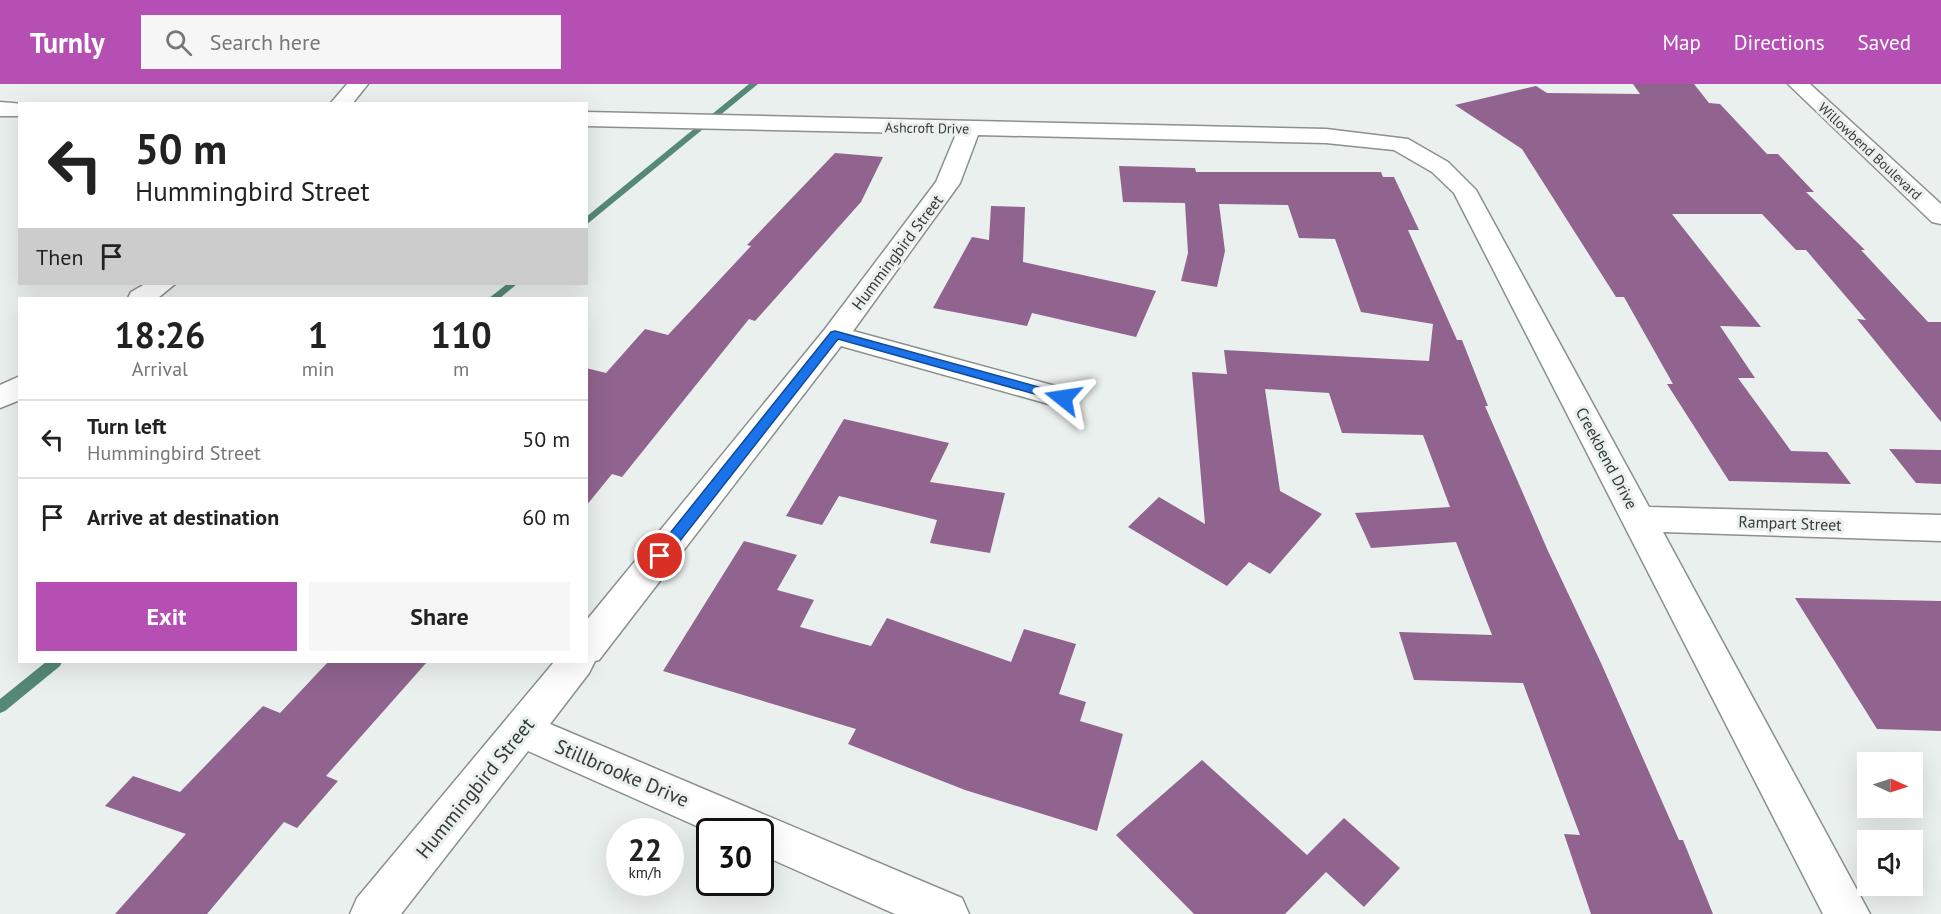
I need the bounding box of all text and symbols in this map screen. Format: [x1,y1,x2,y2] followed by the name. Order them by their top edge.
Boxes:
[141,15,561,69] search box
[30,24,105,61] text: Turnly
[162,26,195,59] icon: search
[210,28,321,56] text: Search here
[1662,29,1701,56] text: Map
[1734,29,1825,56] text: Directions
[1858,29,1911,56] text: Saved
[1815,98,1925,204] street label: Willowbend Boulevard
[885,118,969,138] street label: Ashcroft Drive
[135,121,227,176] text: 50 m
[36,126,114,204] icon: left
[135,174,370,208] text: Hummingbird Street
[847,190,947,314] street label: Hummingbird Street
[95,240,128,273] icon: arrive
[36,243,83,271] text: Then
[114,311,206,358] text: 18:26
[308,311,328,358] text: 1
[431,311,492,358] text: 110
[132,356,188,382] text: Arrival
[302,356,334,382] text: min
[453,356,469,382] text: m
[1031,366,1095,430] position arrow
[1572,404,1642,512] street label: Creekbend Drive
[87,412,167,440] text: Turn left
[36,423,69,456] icon: left
[522,425,570,453] text: 50 m
[87,440,261,466] text: Hummingbird Street
[36,501,69,534] icon: arrive
[87,503,279,531] text: Arrive at destination
[522,503,570,531] text: 60 m
[1738,511,1843,535] street label: Rampart Street
[634,530,685,581] pin
[643,539,676,572] icon: arrive
[36,582,297,651] button: Exit
[309,582,570,651] button: Share
[410,712,540,864] street label: Hummingbird Street
[551,733,693,813] street label: Stillbrooke Drive
[1857,752,1923,818] north arrow
[1857,752,1923,896] map controls
[696,818,774,896] speed limit sign: 30
[628,830,662,869] text: 22
[1857,830,1923,896] button: sound
[629,863,661,882] text: km/h

